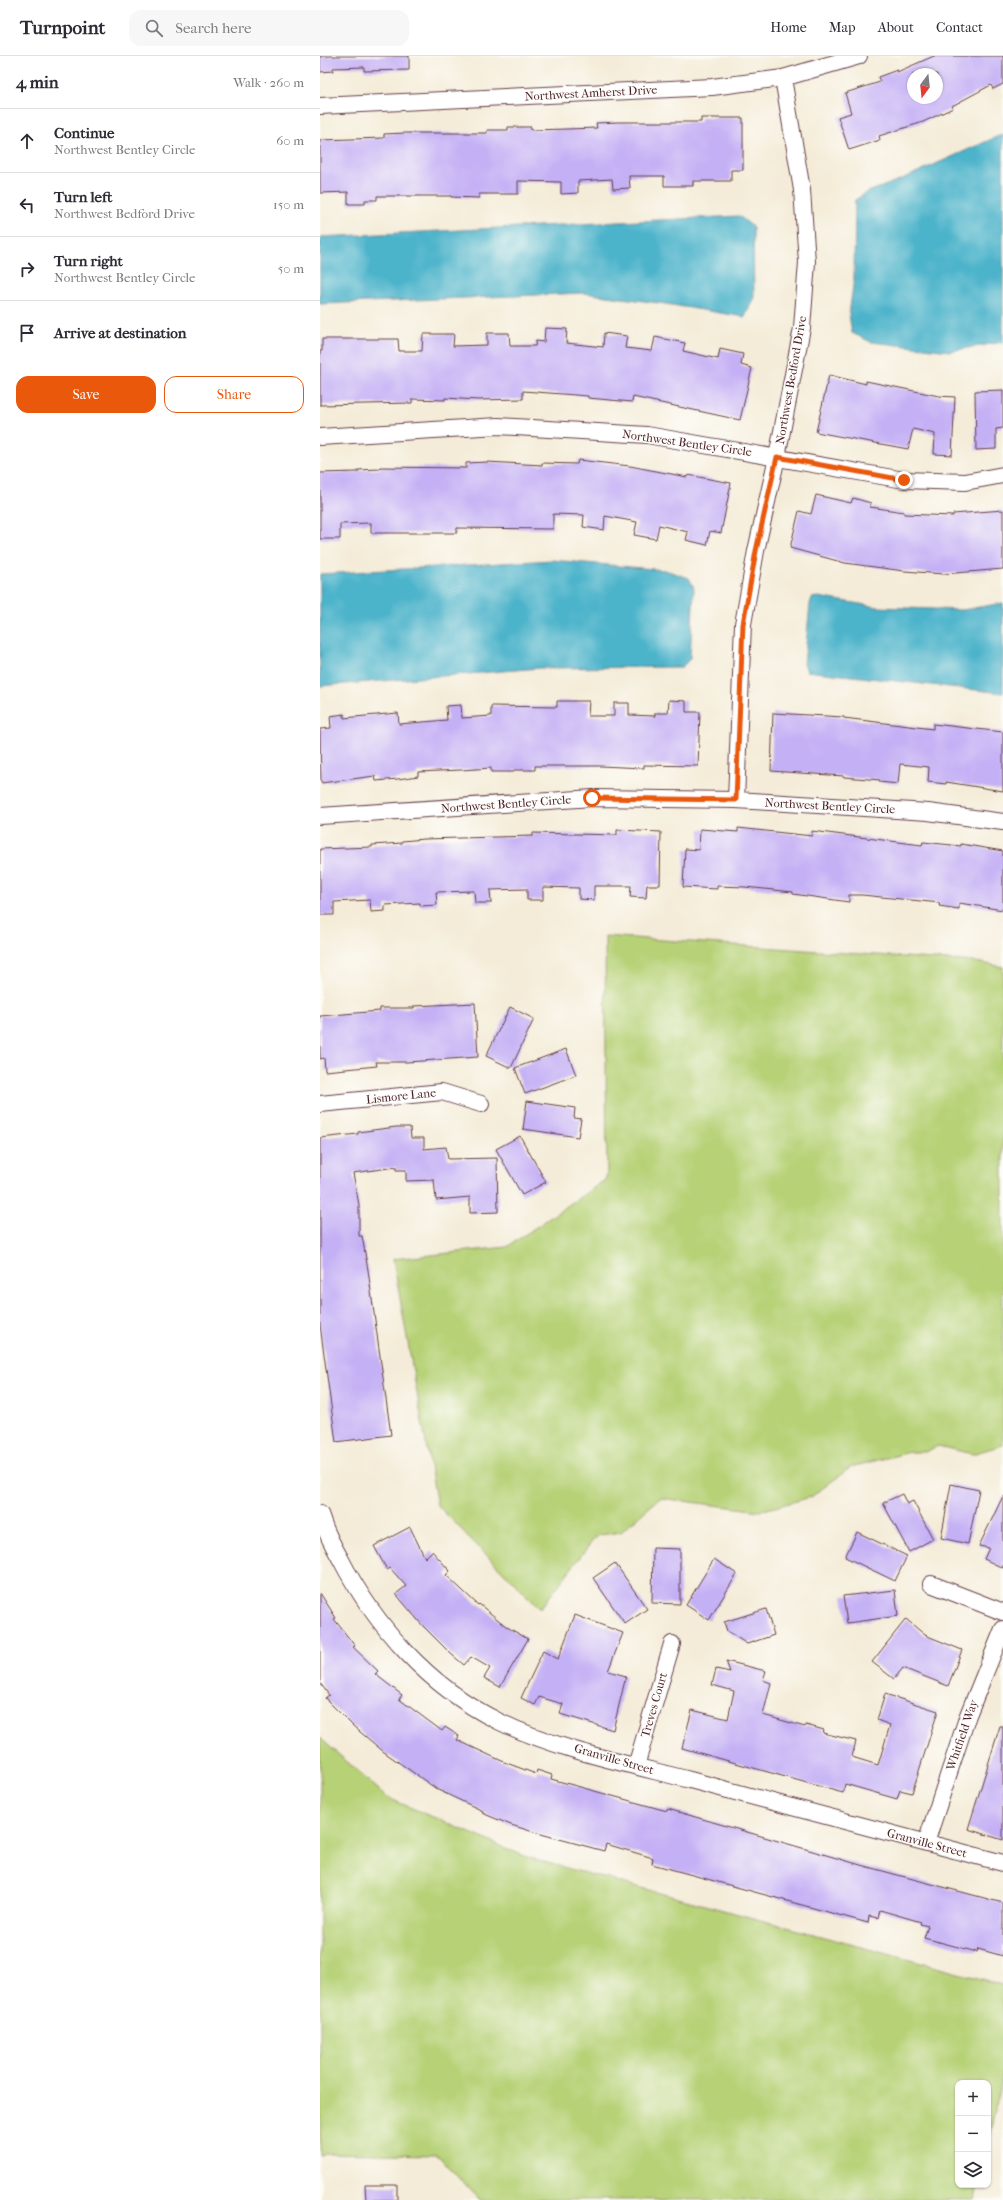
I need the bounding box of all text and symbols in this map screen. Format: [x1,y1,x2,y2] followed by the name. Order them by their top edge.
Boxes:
[129,10,409,46] search box
[20,17,105,39] text: Turnpoint
[143,17,165,39] icon: search
[175,19,251,37] text: Search here
[770,19,807,36] text: Home
[829,19,856,36] text: Map
[878,19,914,36] text: About
[936,19,983,36] text: Contact
[907,68,943,104] north arrow
[16,72,59,92] text: 4 min
[233,75,304,90] text: Walk · 260 m
[524,83,658,103] street label: Northwest Amherst Drive
[54,124,114,142] text: Continue
[16,130,38,152] icon: ahead
[276,133,304,148] text: 60 m
[54,142,196,157] text: Northwest Bentley Circle
[54,188,112,206] text: Turn left
[16,194,38,216] icon: left
[273,197,304,212] text: 150 m
[54,206,195,221] text: Northwest Bedford Drive
[54,252,123,270] text: Turn right
[16,258,38,280] icon: right
[278,261,304,276] text: 50 m
[54,270,196,285] text: Northwest Bentley Circle
[773,315,809,445] street label: Northwest Bedford Drive
[16,322,38,344] icon: arrive
[54,324,186,342] text: Arrive at destination
[16,376,156,413] button: Save
[164,376,304,413] button: Share
[621,427,753,459] street label: Northwest Bentley Circle
[895,471,913,489] route end
[583,789,601,807] route start
[440,792,572,816] street label: Northwest Bentley Circle
[764,796,896,816] street label: Northwest Bentley Circle
[365,1085,437,1107] street label: Lismore Lane
[638,1670,670,1739] street label: Treves Court
[943,1697,981,1773] street label: Whitfield Way
[573,1741,656,1777] street label: Granville Street
[885,1826,969,1861] street label: Granville Street
[955,2080,991,2188] map controls
[955,2080,991,2116] button: +
[955,2116,991,2152] button: −
[955,2152,991,2188] button: layers

